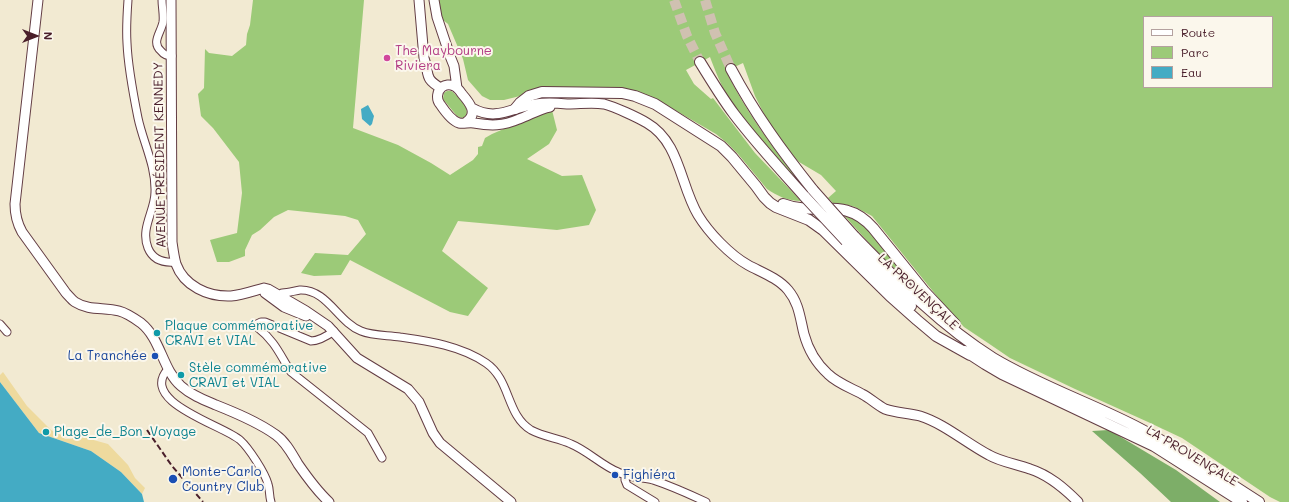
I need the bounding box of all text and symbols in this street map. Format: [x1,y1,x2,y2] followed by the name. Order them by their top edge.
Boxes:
[16,16,56,56] north arrow
[1143,16,1273,88] legend
[1181,24,1215,40] text: Route
[41,32,56,40] text: N
[395,43,492,74] place label: The Maybourne Riviera
[1181,44,1209,60] text: Parc
[382,53,392,63] marker: The Maybourne Riviera
[151,62,169,248] street label: AVENUE PRÉSIDENT KENNEDY
[1181,64,1202,80] text: Eau
[874,251,962,333] street label: LA PROVENÇALE
[165,318,313,349] place label: Plaque commémorative CRAVI et VIAL
[152,328,162,338] marker: Plaque commémorative CRAVI et VIAL
[68,348,147,364] place label: La Tranchée
[150,351,160,361] marker: La Tranchée
[189,360,327,391] place label: Stèle commémorative CRAVI et VIAL
[176,370,186,380] marker: Stèle commémorative CRAVI et VIAL
[1143,422,1241,490] street label: LA PROVENÇALE
[54,424,196,440] place label: Plage_de_Bon_Voyage
[41,427,51,437] marker: Plage_de_Bon_Voyage
[182,464,264,495] place label: Monte-Carlo Country Club
[623,467,676,483] place label: Fighiéra
[610,470,620,480] marker: Fighiéra
[167,473,179,485] marker: Monte-Carlo Country Club

